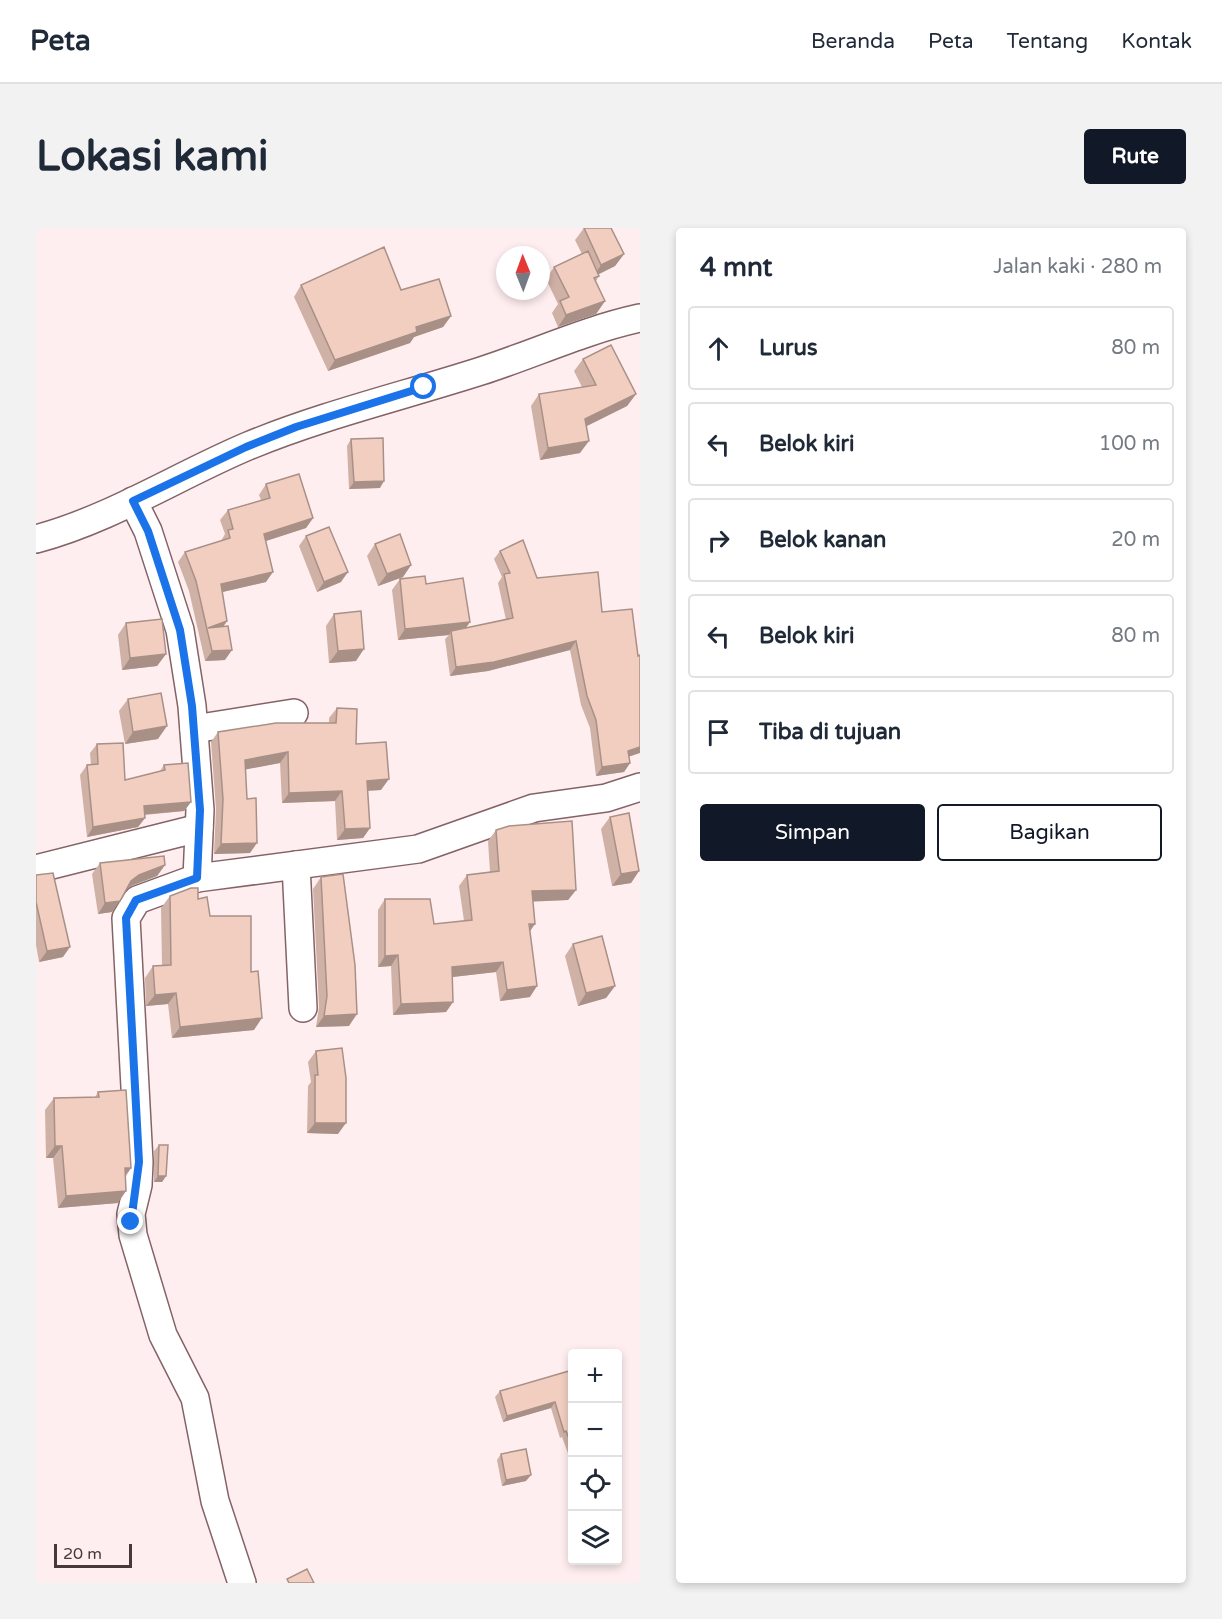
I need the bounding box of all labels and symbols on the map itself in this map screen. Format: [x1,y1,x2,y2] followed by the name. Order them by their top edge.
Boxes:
[496,246,550,300] north arrow
[410,373,436,399] route start
[117,1208,143,1234] route end
[54,1541,132,1568] scale bar

